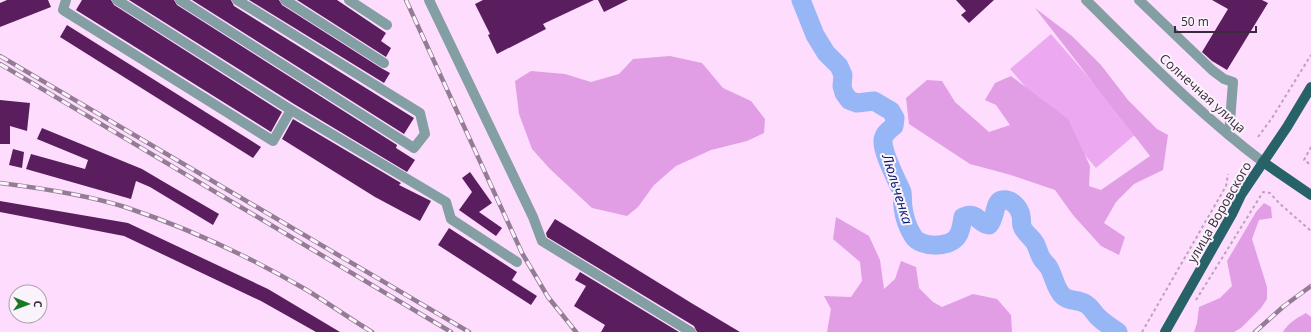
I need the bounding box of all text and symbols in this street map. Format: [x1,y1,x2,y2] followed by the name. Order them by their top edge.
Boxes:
[1175,8,1256,34] scale bar
[1181,13,1209,30] text: 50 m
[1156,49,1250,137] street label: Солнечная улица
[878,151,918,227] water label: Люльченка
[1183,158,1256,266] street label: улица Воровского
[8,284,48,324] north arrow
[31,301,46,308] text: С

